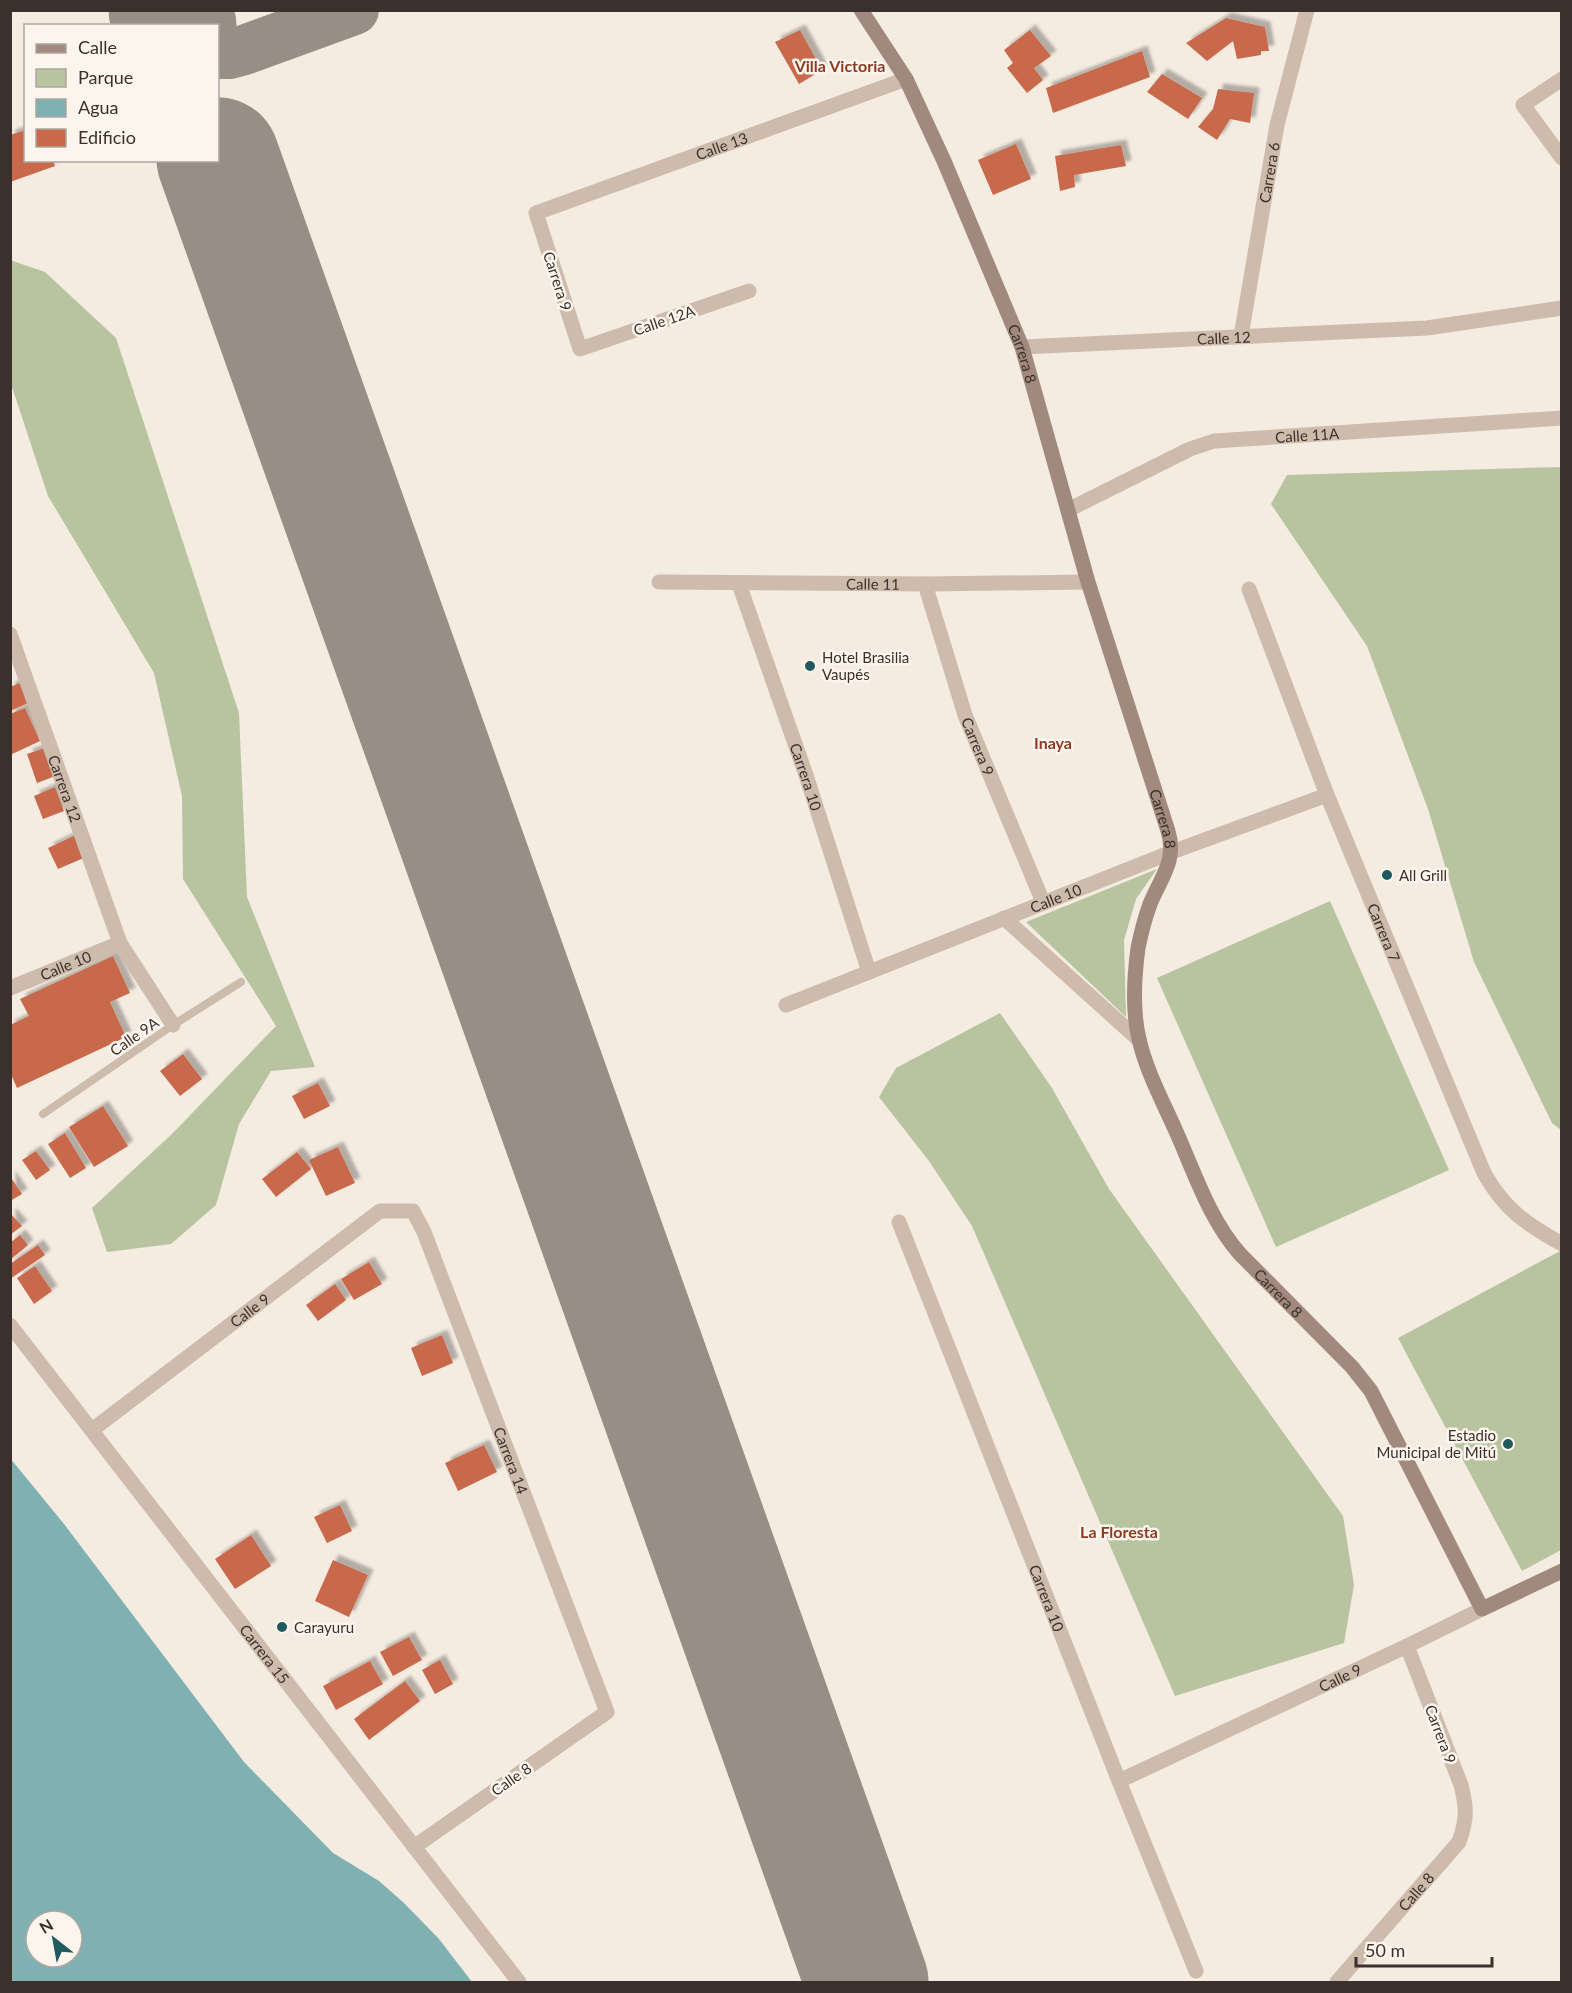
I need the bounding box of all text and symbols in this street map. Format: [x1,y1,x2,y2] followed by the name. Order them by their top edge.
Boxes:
[24,24,219,162] legend
[78,36,117,58] text: Calle
[794,56,885,75] district label: Villa Victoria
[78,66,133,88] text: Parque
[78,96,119,118] text: Agua
[78,126,136,148] text: Edificio
[693,128,750,163] street label: Calle 13
[1255,140,1283,204] street label: Carrera 6
[540,249,576,313] street label: Carrera 9
[631,301,698,339] street label: Calle 12A
[1004,321,1041,385] street label: Carrera 8
[1197,327,1251,348] street label: Calle 12
[1275,424,1340,446] street label: Calle 11A
[846,574,900,593] street label: Calle 11
[822,648,909,683] place label: Hotel Brasilia Vaupés
[803,659,817,673] marker: Hotel Brasilia Vaupés
[958,715,998,778] street label: Carrera 9
[1034,733,1072,752] district label: Inaya
[786,740,826,813] street label: Carrera 10
[45,752,85,825] street label: Carrera 12
[1146,787,1180,849] street label: Carrera 8
[1399,866,1447,884] place label: All Grill
[1380,868,1394,882] marker: All Grill
[1027,880,1084,916] street label: Calle 10
[1364,901,1404,964] street label: Carrera 7
[37,947,94,984] street label: Calle 10
[106,1012,162,1059] street label: Calle 9A
[1251,1265,1307,1321] street label: Carrera 8
[226,1289,273,1331] street label: Calle 9
[490,1424,532,1497] street label: Carrera 14
[1377,1426,1496,1461] place label: Estadio Municipal de Mitú
[1501,1437,1515,1451] marker: Estadio Municipal de Mitú
[1080,1522,1158,1541] district label: La Floresta
[1026,1562,1068,1634] street label: Carrera 10
[294,1618,354,1636] place label: Carayuru
[275,1620,289,1634] marker: Carayuru
[236,1621,293,1687] street label: Carrera 15
[1316,1660,1364,1695] street label: Calle 9
[1422,1702,1460,1766] street label: Carrera 9
[487,1759,535,1799] street label: Calle 8
[1394,1869,1437,1914] street label: Calle 8
[24,1909,84,1969] north arrow
[36,1914,56,1937] text: N
[1356,1930,1492,1968] scale bar
[1365,1939,1405,1961] text: 50 m

